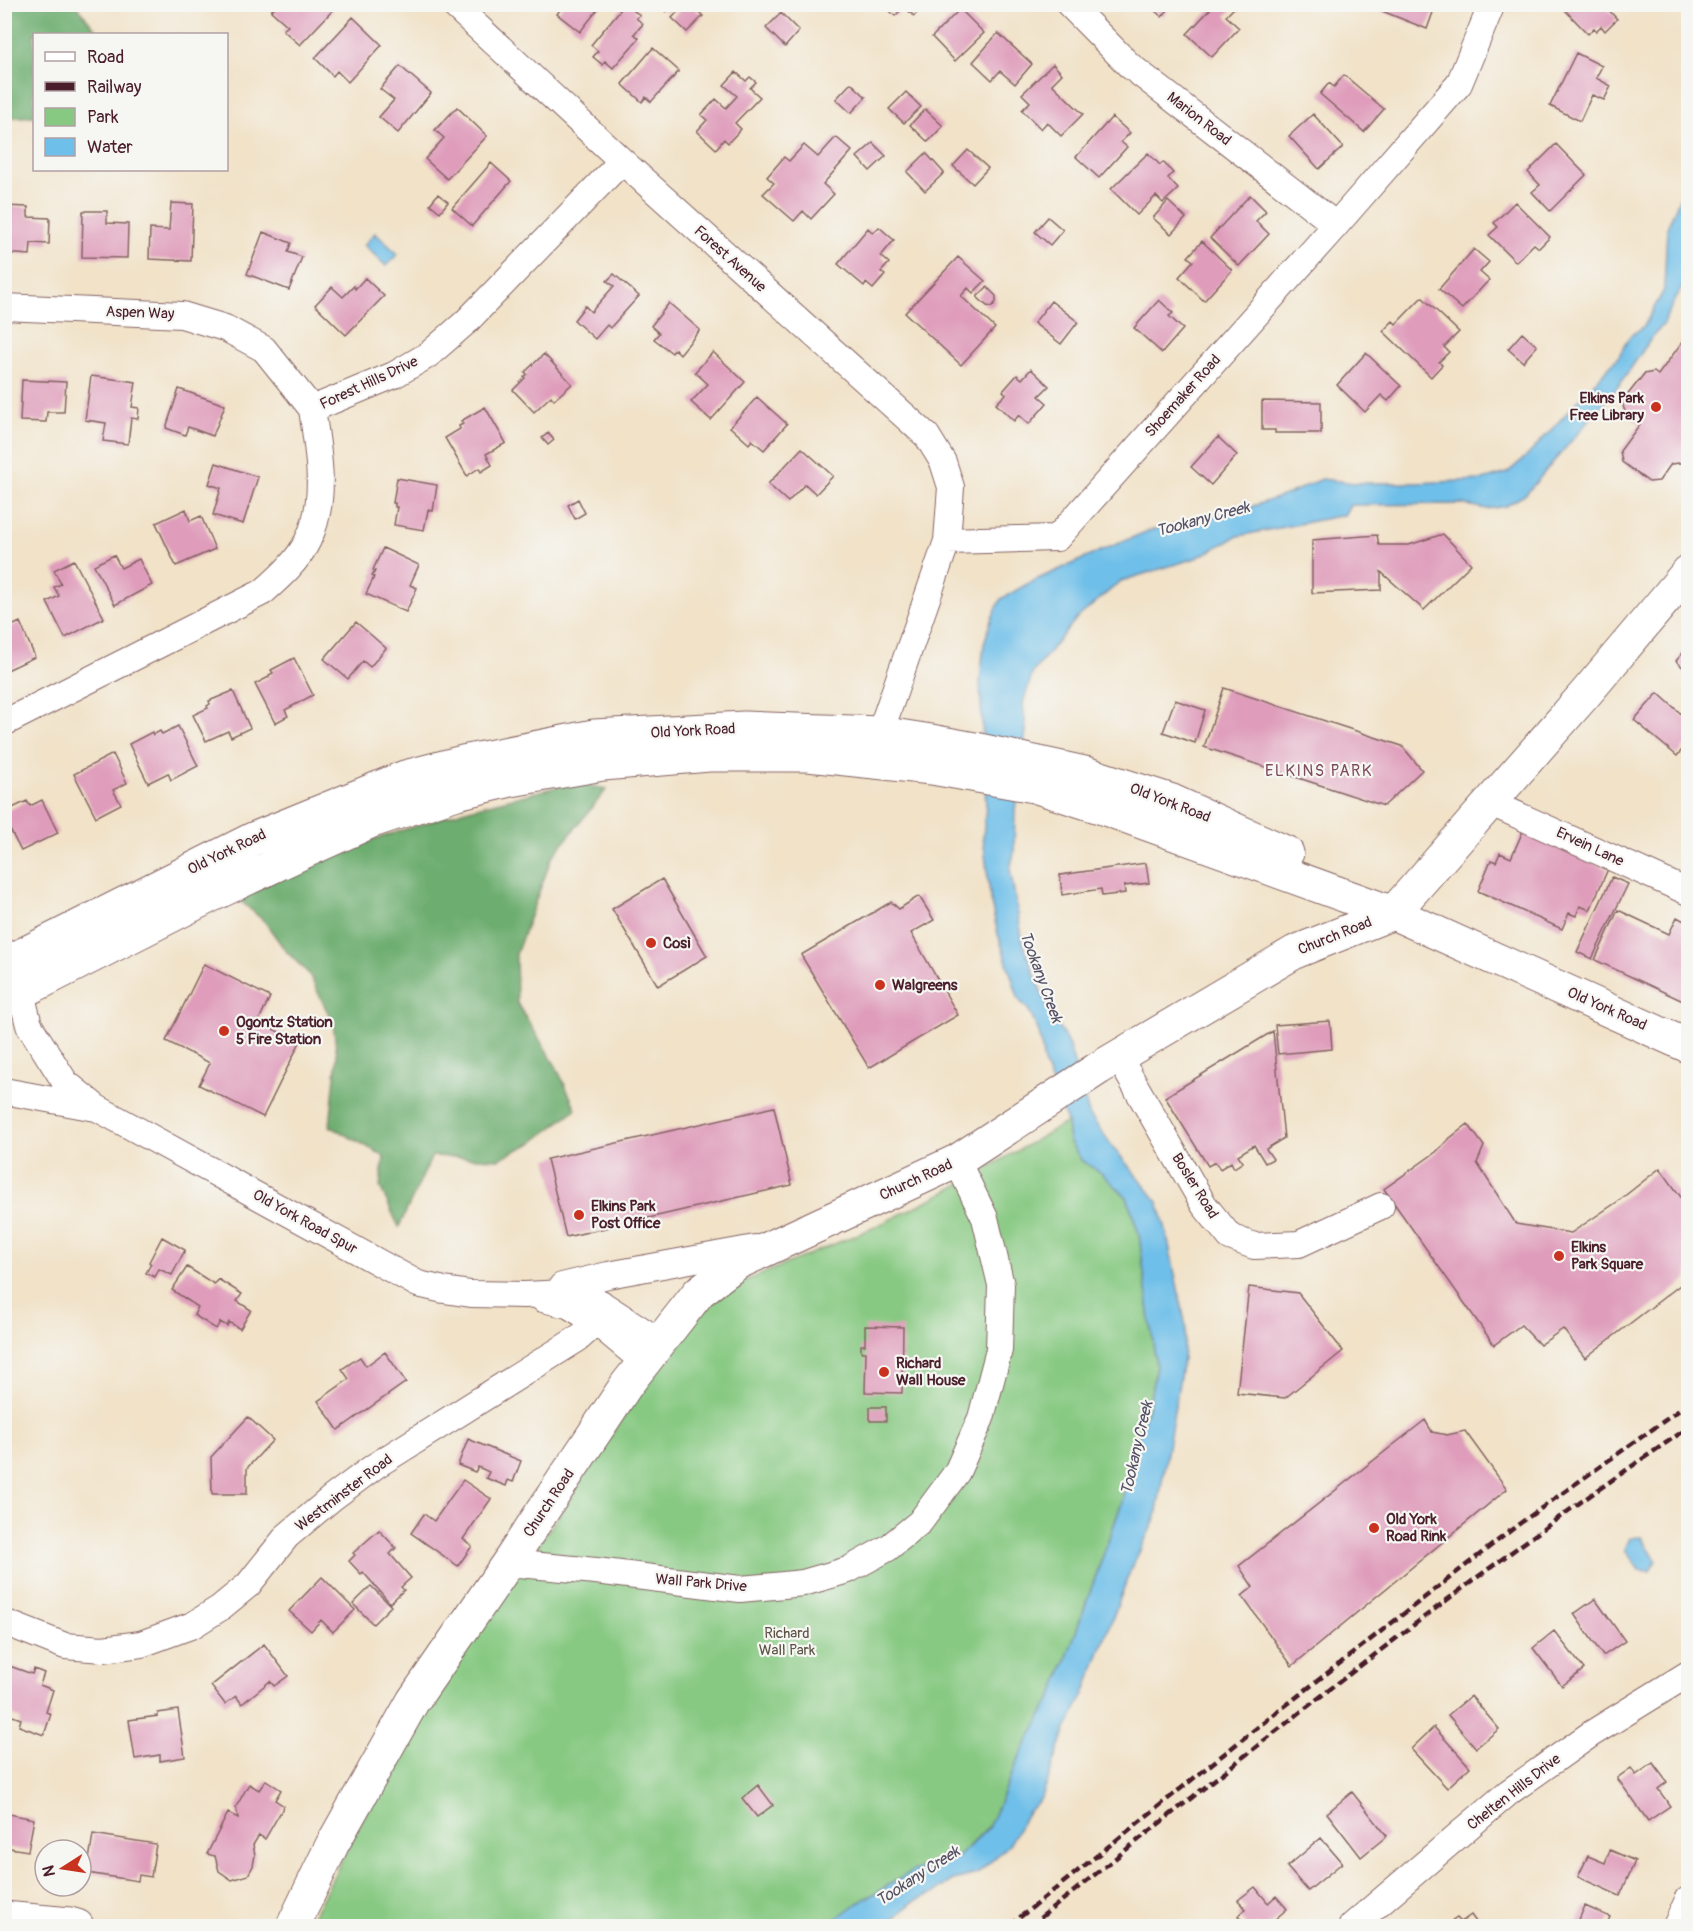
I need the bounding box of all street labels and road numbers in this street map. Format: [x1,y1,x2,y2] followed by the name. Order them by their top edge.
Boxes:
[1163,88,1235,150] street label: Marion Road
[690,222,771,297] street label: Forest Avenue
[105,302,175,324] street label: Aspen Way
[1141,351,1225,441] street label: Shoemaker Road
[317,352,422,414] street label: Forest Hills Drive
[650,719,736,743] street label: Old York Road
[1127,779,1213,827] street label: Old York Road
[1553,823,1627,871] street label: Ervein Lane
[185,825,269,879] street label: Old York Road
[1295,913,1375,959] street label: Church Road
[1564,983,1650,1035] street label: Old York Road
[1167,1150,1223,1222] street label: Bosler Road
[877,1155,955,1205] street label: Church Road
[249,1185,361,1259] street label: Old York Road Spur
[292,1450,396,1536] street label: Westminster Road
[519,1465,579,1541] street label: Church Road
[654,1570,748,1597] street label: Wall Park Drive
[1463,1749,1565,1834] street label: Chelten Hills Drive

